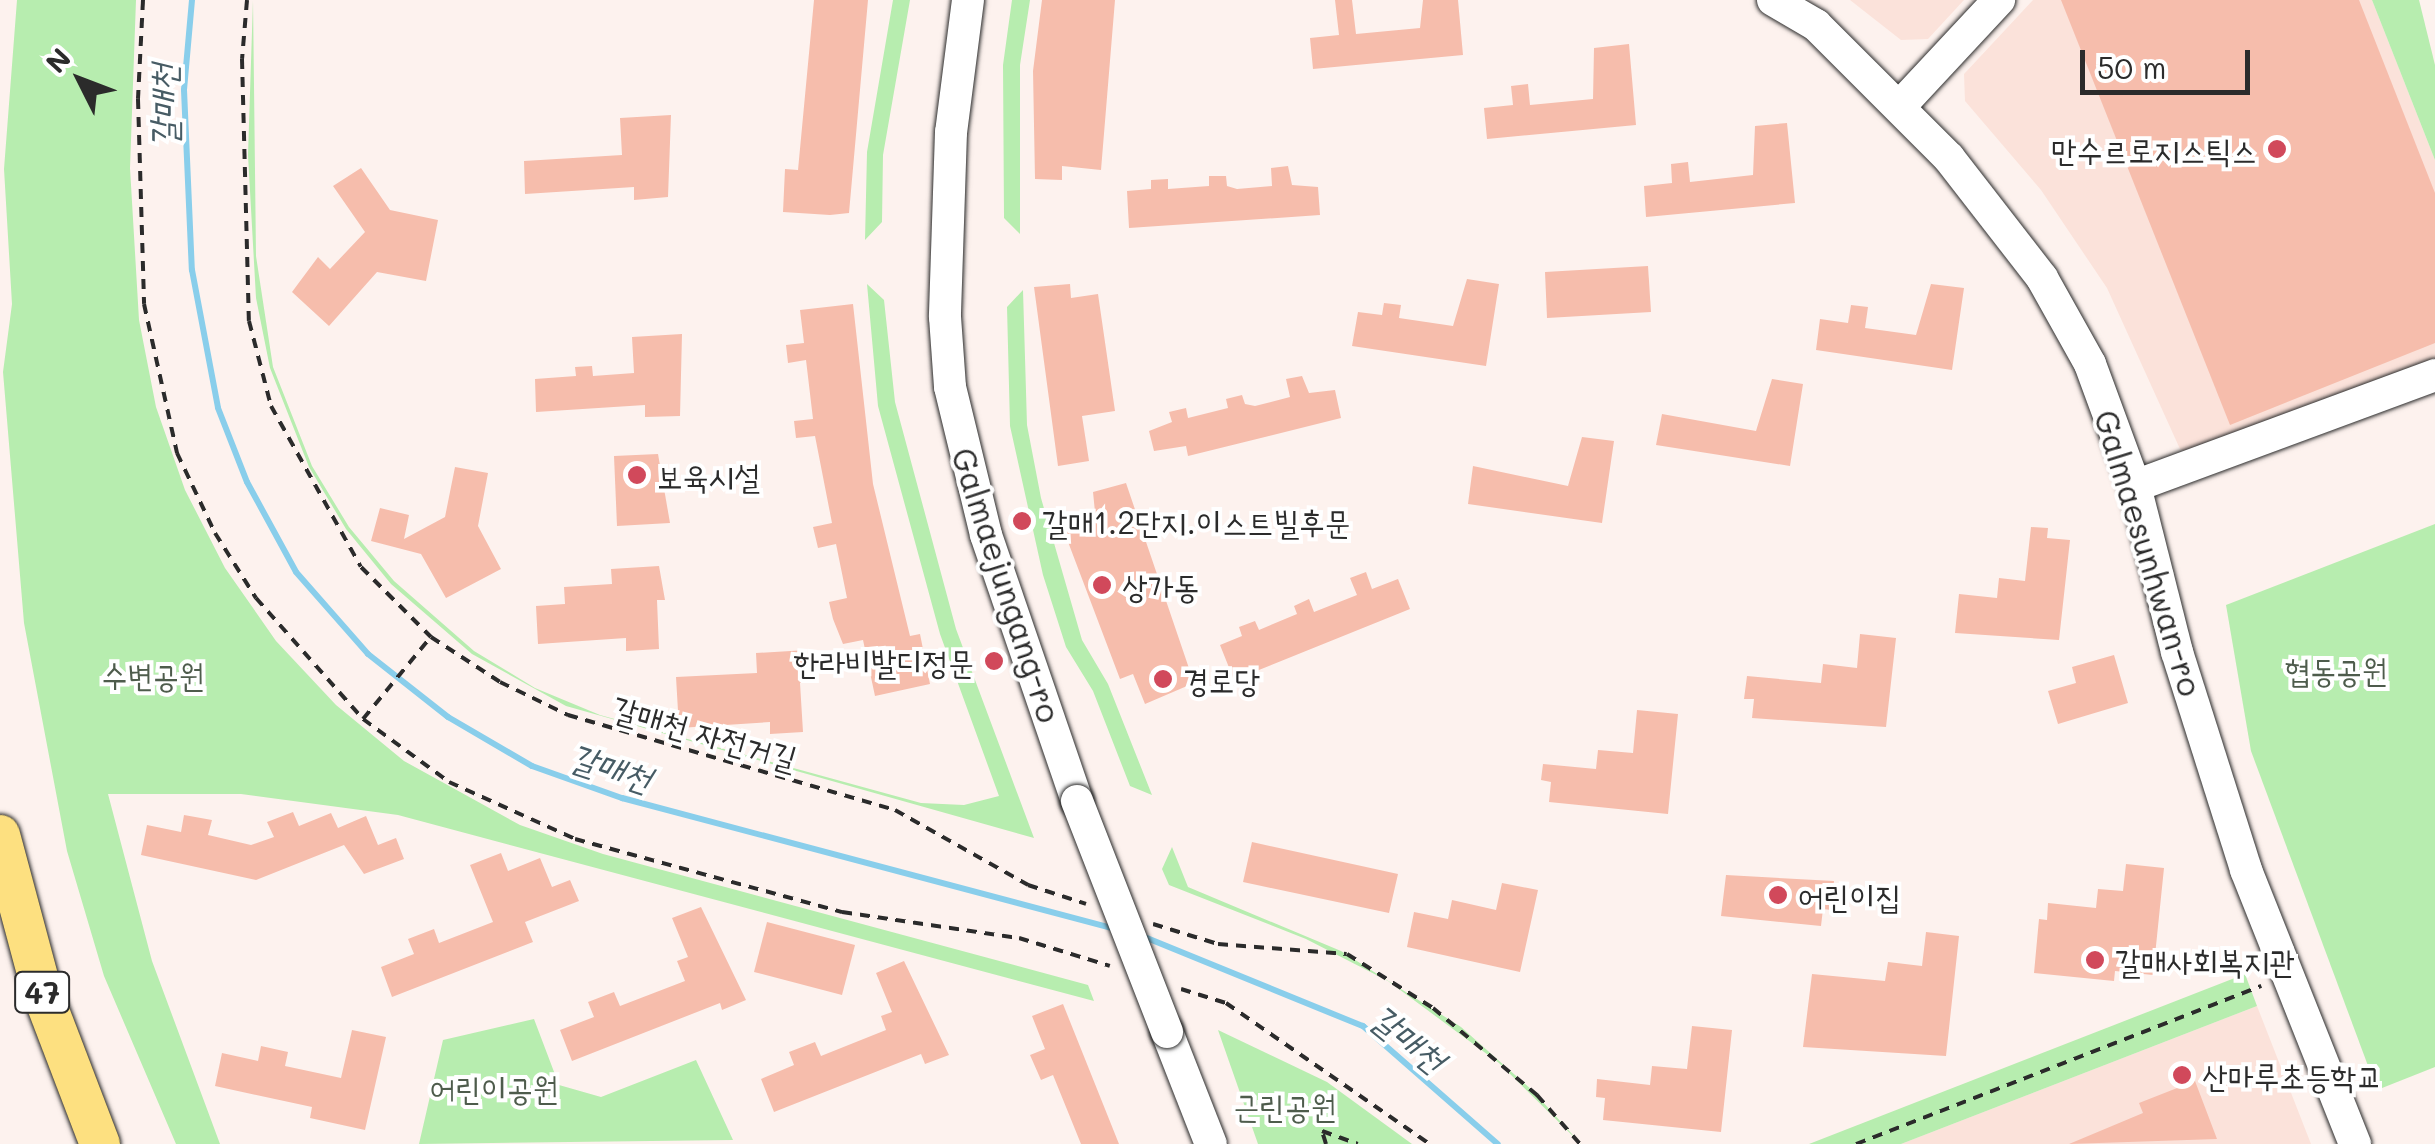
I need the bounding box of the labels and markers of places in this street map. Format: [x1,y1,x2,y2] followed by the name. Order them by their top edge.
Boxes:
[2051,130,2257,168] place label: 만수르로지스틱스
[2266,138,2288,160] marker: 만수르로지스틱스
[657,456,760,494] place label: 보육시설
[626,464,648,486] marker: 보육시설
[1042,502,1351,540] place label: 갈매1.2단지.이스트빌후문
[1011,510,1033,532] marker: 갈매1.2단지.이스트빌후문
[1122,566,1199,604] place label: 상가동
[1091,574,1113,596] marker: 상가동
[794,642,974,680] place label: 한라비발디정문
[983,650,1005,672] marker: 한라비발디정문
[1183,660,1260,698] place label: 경로당
[1152,668,1174,690] marker: 경로당
[1798,876,1901,914] place label: 어린이집
[1767,884,1789,906] marker: 어린이집
[2115,941,2295,979] place label: 갈매사회복지관
[2084,949,2106,971] marker: 갈매사회복지관
[2202,1056,2382,1094] place label: 산마루초등학교
[2171,1064,2193,1086] marker: 산마루초등학교

